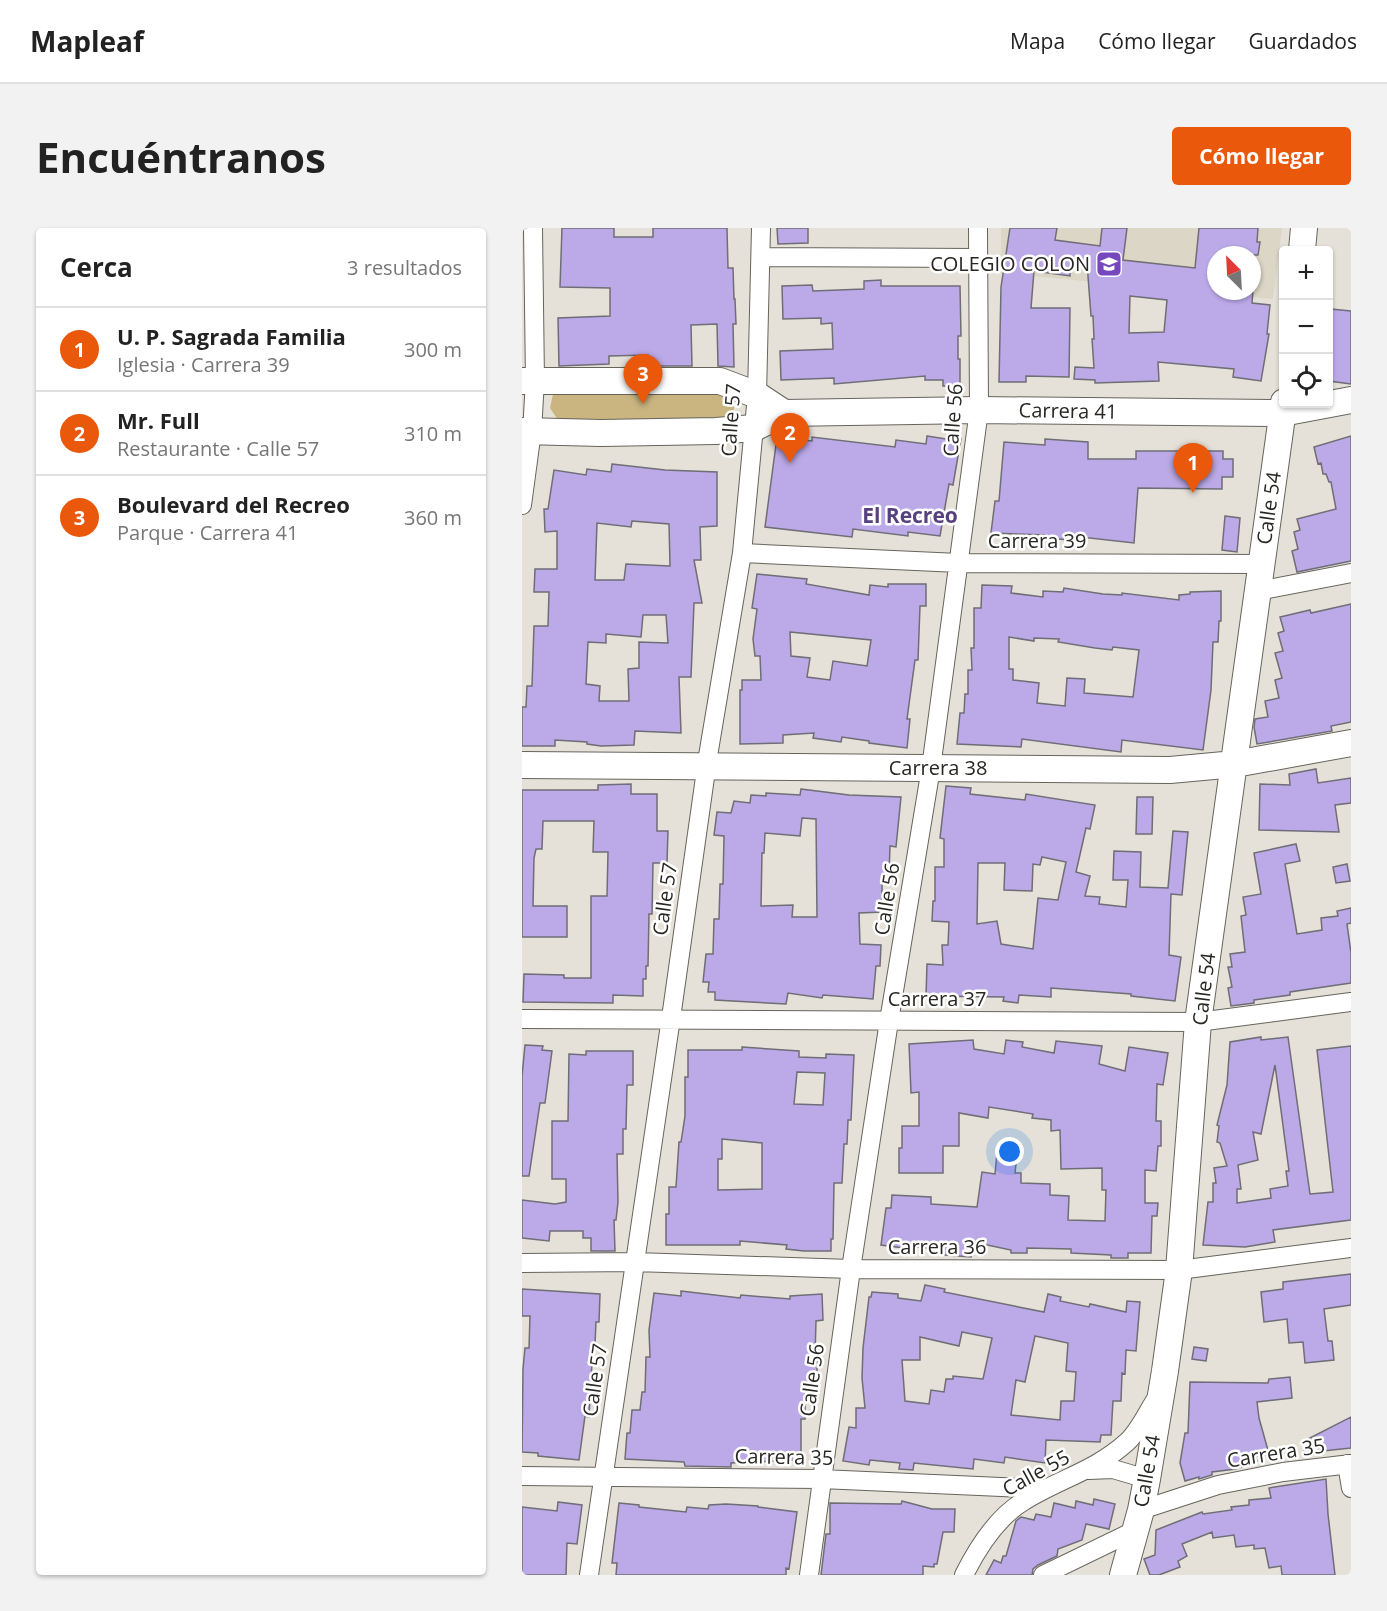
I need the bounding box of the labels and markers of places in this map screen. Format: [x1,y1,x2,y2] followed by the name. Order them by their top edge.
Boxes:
[1094,249,1124,279] school or university icon: COLEGIO COLON
[930,250,1090,277] place label: COLEGIO COLON
[624,354,662,404] pin: 3
[770,414,810,463] pin: 2
[1174,444,1212,493] pin: 1

